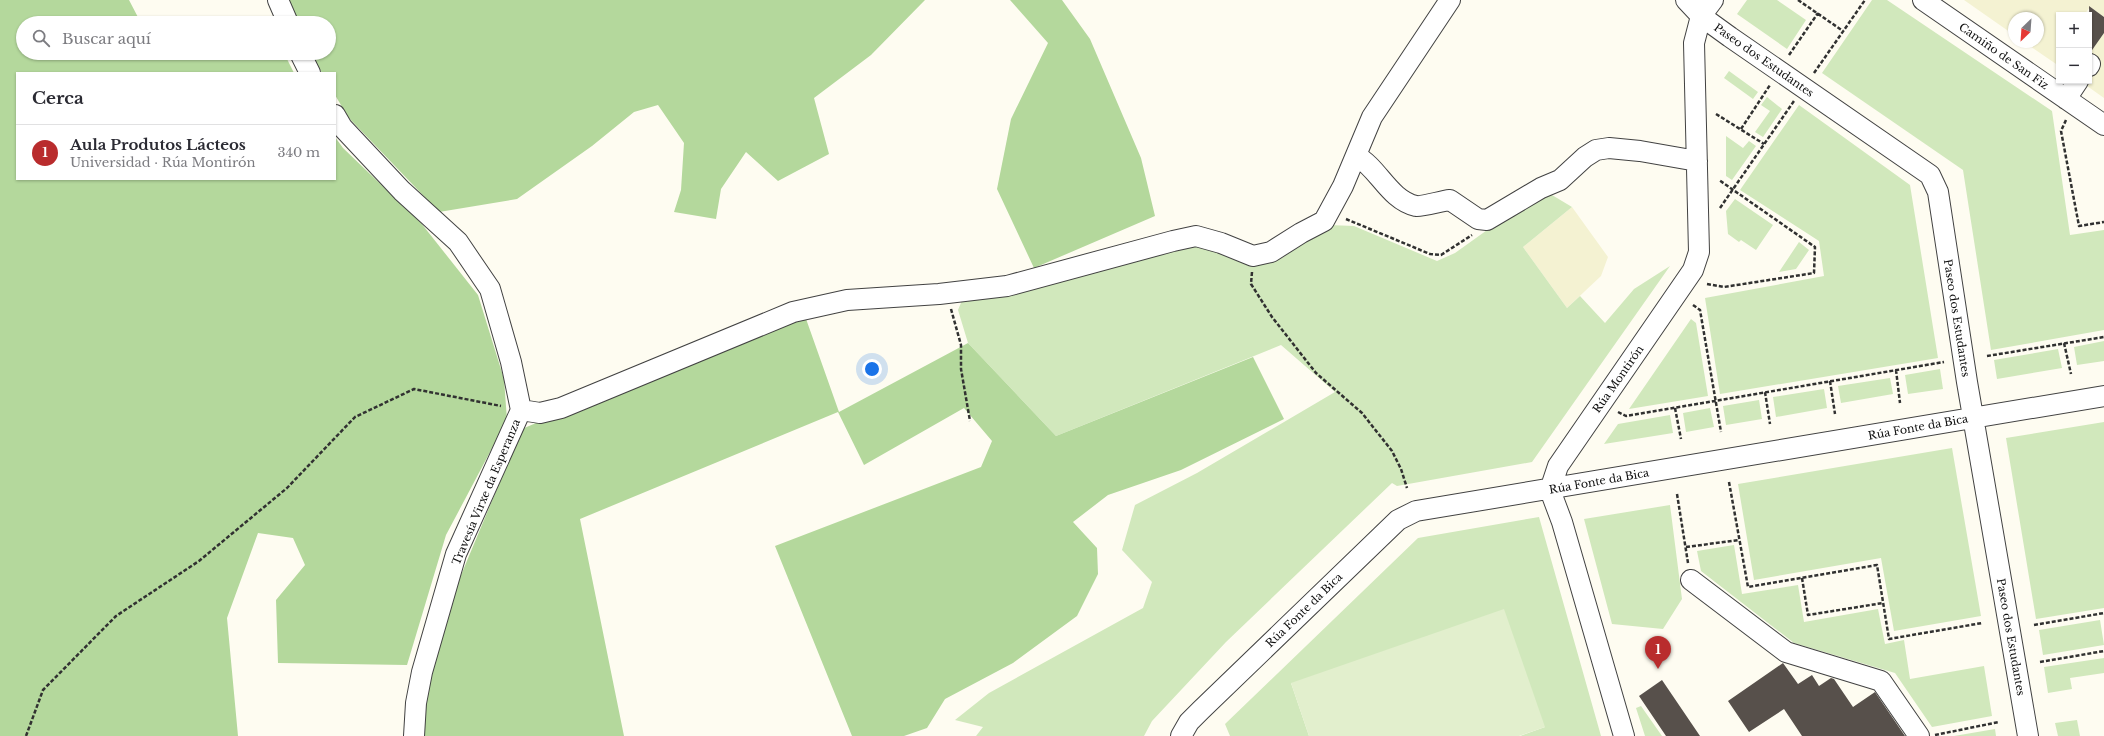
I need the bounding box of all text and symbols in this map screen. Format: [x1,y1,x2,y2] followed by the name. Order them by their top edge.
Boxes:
[2008,12,2044,48] north arrow
[2056,12,2092,84] map controls
[2056,12,2092,48] button: +
[16,16,336,60] search box
[1711,20,1817,100] street label: Paseo dos Estudantes
[1956,20,2052,92] street label: Camiño de San Fiz
[30,27,52,49] icon: search
[62,29,151,48] text: Buscar aquí
[2056,48,2092,84] button: −
[32,88,84,109] text: Cerca
[70,135,246,154] text: Aula Produtos Lácteos
[42,144,48,161] text: 1
[277,144,320,161] text: 340 m
[70,154,256,171] text: Universidad · Rúa Montirón
[1941,258,1973,378] street label: Paseo dos Estudantes
[1589,342,1647,416] street label: Rúa Montirón
[862,359,882,379] your location
[1867,411,1970,443] street label: Rúa Fonte da Bica
[449,416,524,567] street label: Travesía Virxe da Esperanza
[1548,465,1651,497] street label: Rúa Fonte da Bica
[1263,569,1346,650] street label: Rúa Fonte da Bica
[1994,577,2028,697] street label: Paseo dos Estudantes
[1645,636,1671,669] pin: 1

